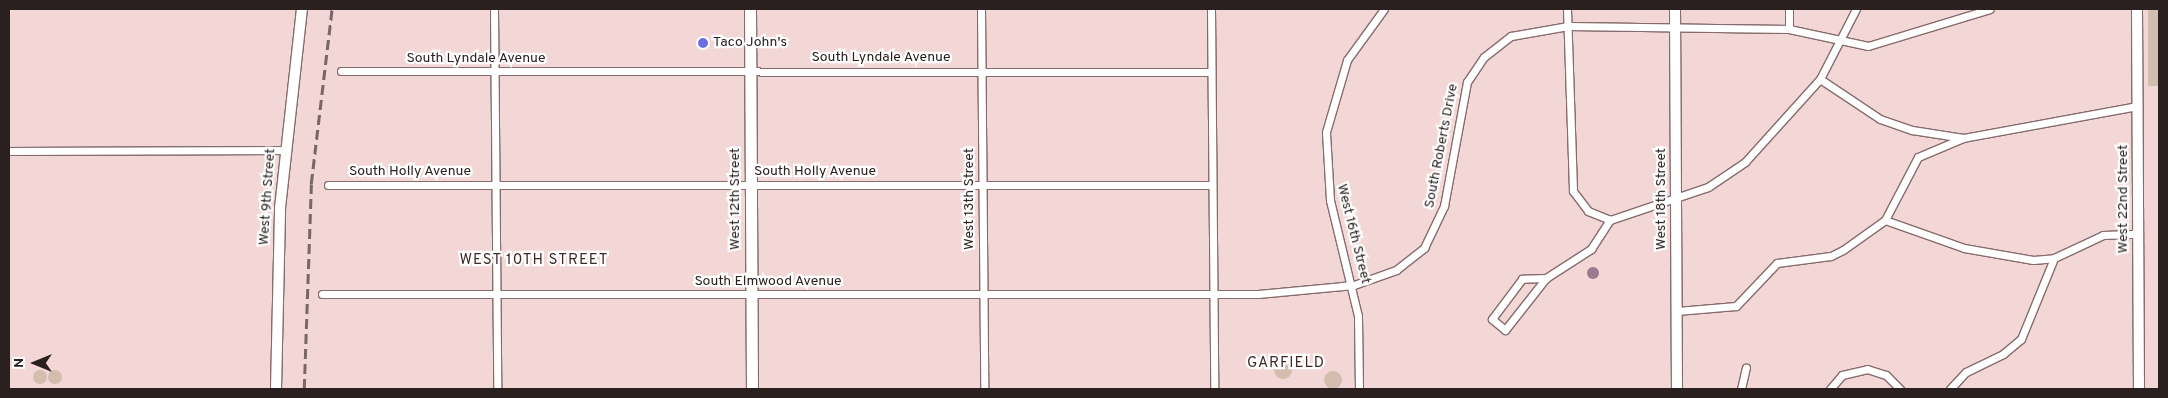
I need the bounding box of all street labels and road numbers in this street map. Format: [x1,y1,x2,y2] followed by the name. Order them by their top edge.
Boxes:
[811,50,951,66] street label: South Lyndale Avenue
[406,51,546,67] street label: South Lyndale Avenue
[1422,82,1462,210] street label: South Roberts Drive
[2116,145,2132,253] street label: West 22nd Street
[256,148,280,246] street label: West 9th Street
[728,148,744,250] street label: West 12th Street
[962,148,978,250] street label: West 13th Street
[1654,148,1670,250] street label: West 18th Street
[349,164,471,180] street label: South Holly Avenue
[754,164,876,180] street label: South Holly Avenue
[1332,182,1374,286] street label: West 16th Street
[694,274,842,290] street label: South Elmwood Avenue

